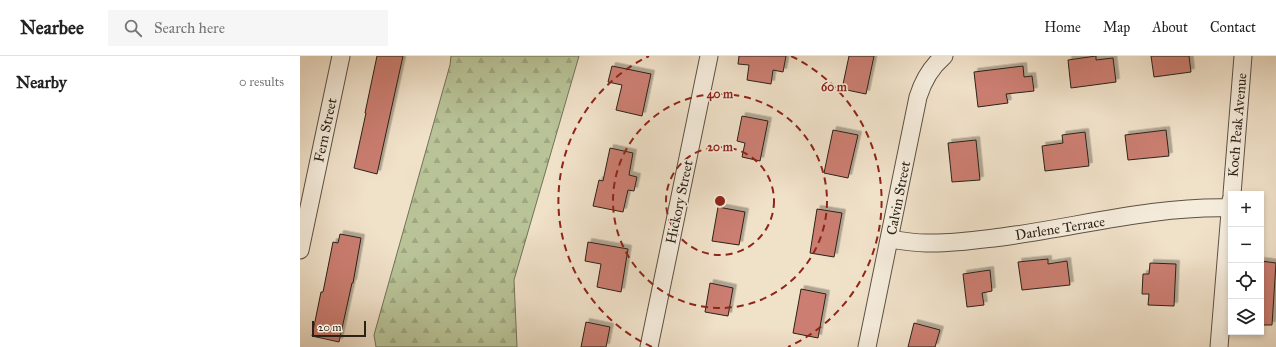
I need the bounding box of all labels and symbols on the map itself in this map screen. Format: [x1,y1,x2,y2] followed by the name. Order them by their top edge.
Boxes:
[1224,72,1251,178] street label: Koch Peak Avenue
[821,80,848,94] text: 60 m
[707,87,734,102] text: 40 m
[310,96,341,164] street label: Fern Street
[707,140,734,154] text: 20 m
[662,159,697,245] street label: Hickory Street
[883,160,914,237] street label: Calvin Street
[713,194,727,208] centre of rings
[1014,213,1106,244] street label: Darlene Terrace
[312,319,366,338] scale bar

